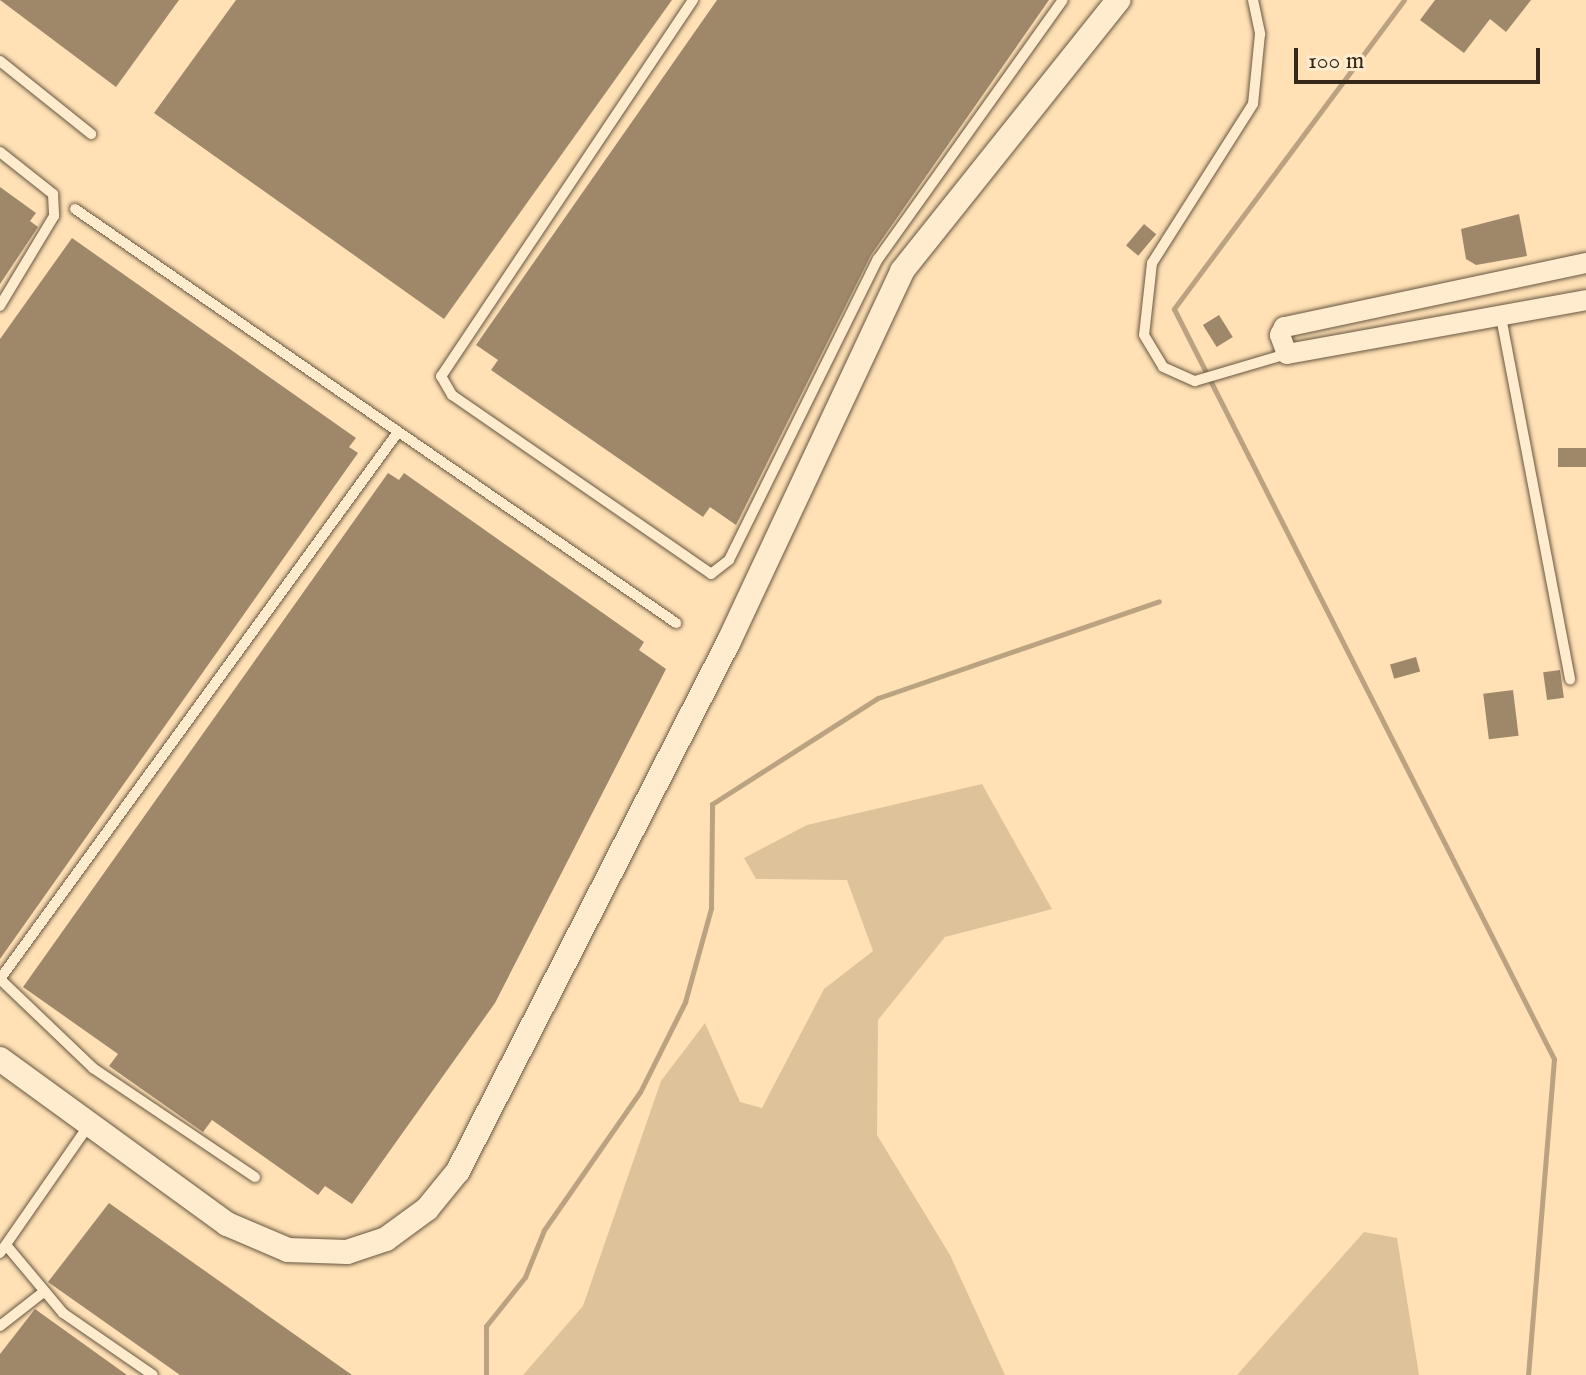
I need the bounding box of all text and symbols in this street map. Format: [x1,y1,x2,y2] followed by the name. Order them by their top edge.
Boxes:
[1298,32,1544,82] scale bar
[1308,46,1364,77] text: 100 m

